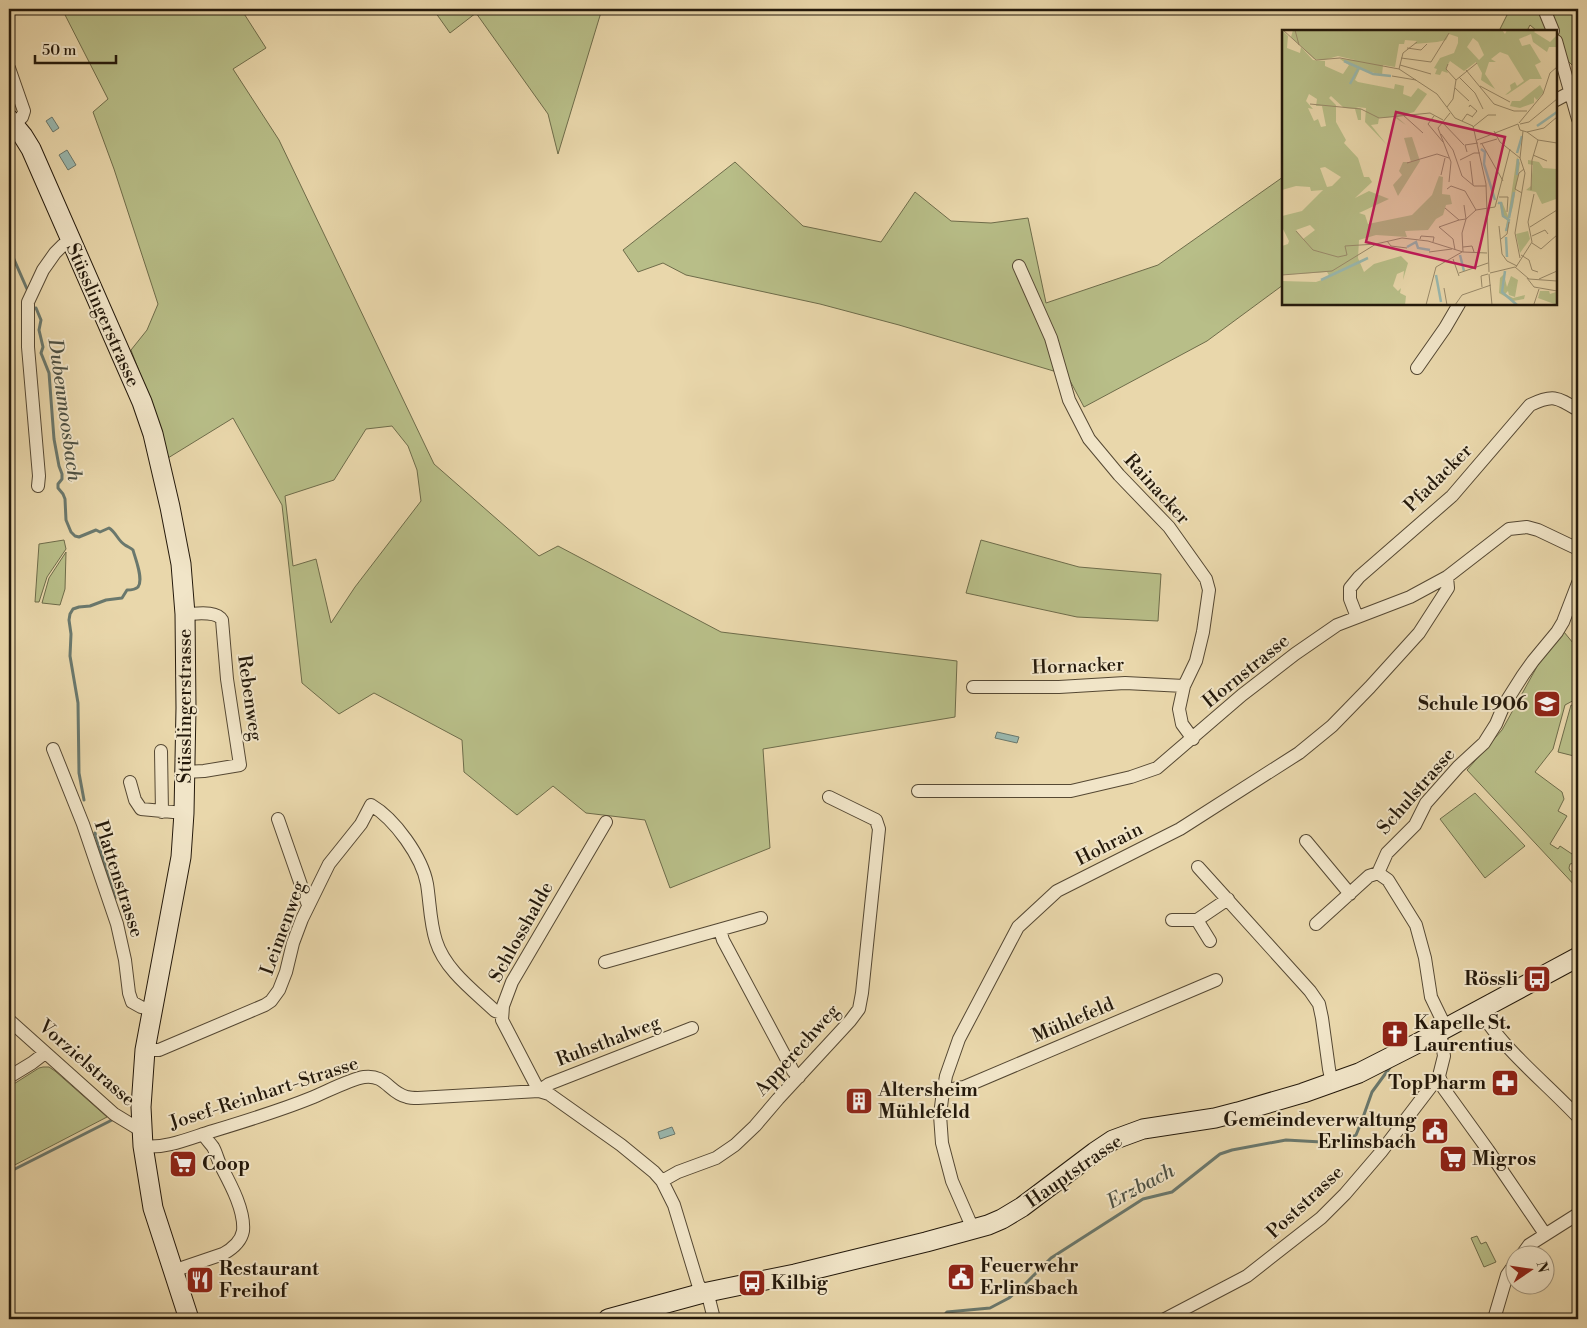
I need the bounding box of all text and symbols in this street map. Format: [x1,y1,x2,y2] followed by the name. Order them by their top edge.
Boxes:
[1282,30,1557,305] inset map
[35,32,116,64] scale bar
[42,41,76,60] text: 50 m
[61,239,145,391] street label: Stüsslingerstrasse
[41,336,87,484] water label: Dubenmoosbach
[1399,439,1477,517] street label: Pfadacker
[1119,448,1195,530] street label: Rainacker
[173,629,197,783] street label: Stüsslingerstrasse
[1198,629,1294,713] street label: Hornstrasse
[1031,652,1125,680] street label: Hornacker
[232,653,268,743] street label: Rebenweg
[1532,689,1562,719] school or university icon: Schule 1906
[1418,692,1528,716] place label: Schule 1906
[1372,743,1460,839] street label: Schulstrasse
[89,817,149,941] street label: Plattenstrasse
[1071,817,1147,871] street label: Hohrain
[483,877,559,987] street label: Schlosshalde
[255,878,311,978] street label: Leimenweg
[1522,964,1552,994] bus stop icon: Rössli
[1464,967,1518,991] place label: Rössli
[1028,992,1118,1048] street label: Mühlefeld
[749,999,845,1102] street label: Apperechweg
[553,1010,664,1072] street label: Ruhsthalweg
[1414,1011,1513,1057] place label: Kapelle St. Laurentius
[33,1014,140,1112] street label: Vorzielstrasse
[1380,1019,1410,1049] church icon: Kapelle St. Laurentius
[166,1051,362,1135] street label: Josef-Reinhart-Strasse
[1490,1068,1520,1098] pharmacy icon: TopPharm
[1388,1071,1486,1095] place label: TopPharm
[877,1078,978,1124] place label: Altersheim Mühlefeld
[844,1086,874,1116] building icon: Altersheim Mühlefeld
[1223,1108,1417,1154] place label: Gemeindeverwaltung Erlinsbach
[1420,1116,1450,1146] public building icon: Gemeindeverwaltung Erlinsbach
[1021,1129,1127,1213] street label: Hauptstrasse
[1438,1144,1468,1174] supermarket icon: Migros
[1472,1147,1536,1171] place label: Migros
[168,1149,198,1179] supermarket icon: Coop
[202,1152,250,1176] place label: Coop
[1102,1158,1180,1216] water label: Erzbach
[1261,1160,1349,1244] street label: Poststrasse
[1504,1246,1554,1296] north arrow
[980,1254,1079,1300] place label: Feuerwehr Erlinsbach
[219,1257,319,1303] place label: Restaurant Freihof
[1532,1260,1552,1275] text: N
[946,1262,976,1292] public building icon: Feuerwehr Erlinsbach
[185,1265,215,1295] restaurant icon: Restaurant Freihof
[737,1268,767,1298] bus stop icon: Kilbig
[771,1271,829,1295] place label: Kilbig

